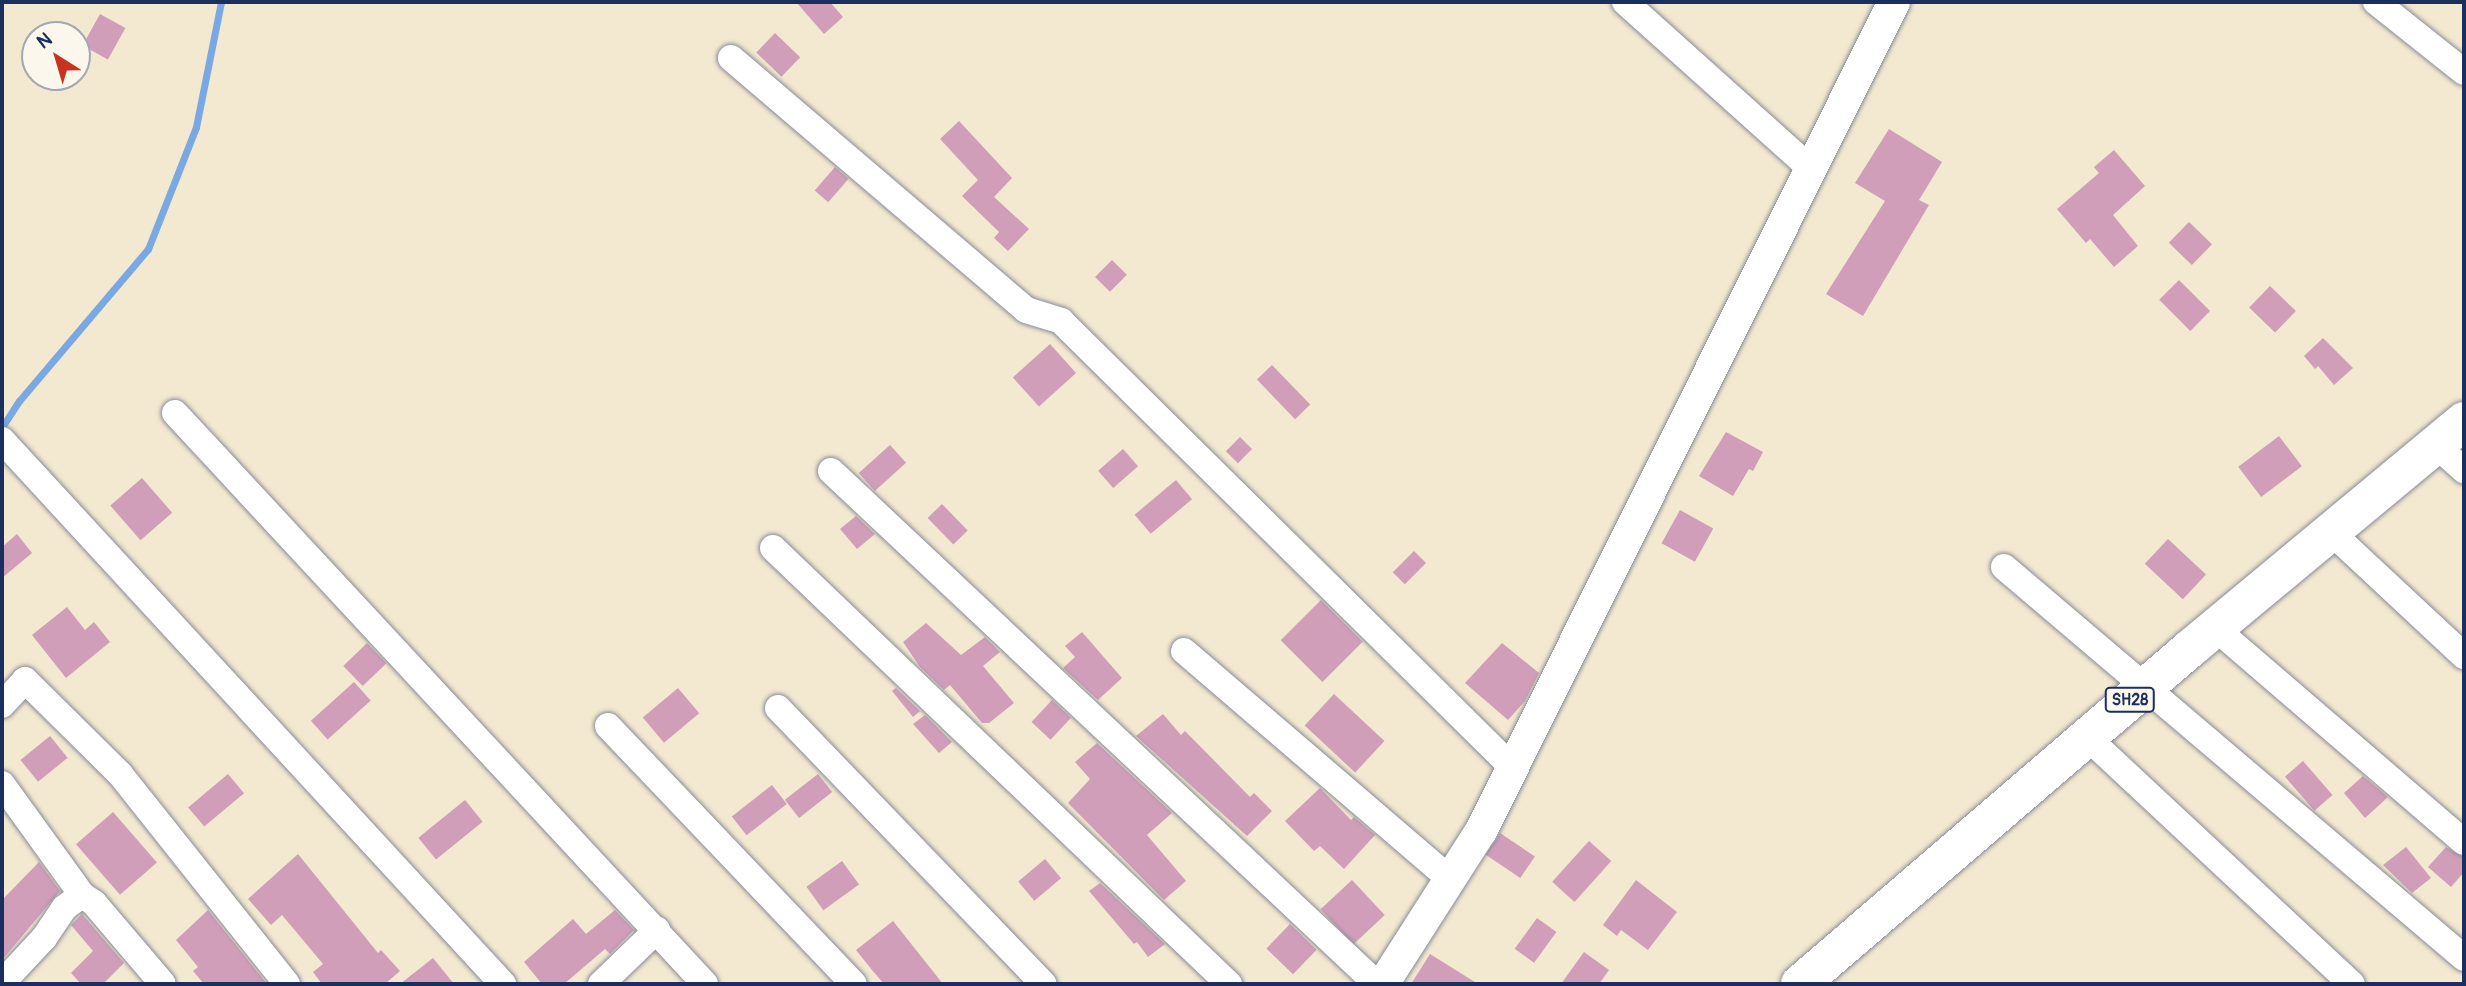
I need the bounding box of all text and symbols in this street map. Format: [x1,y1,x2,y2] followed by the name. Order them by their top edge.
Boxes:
[21,21,91,91] north arrow
[32,27,57,54] text: N
[2104,688,2156,712] road number: SH28

